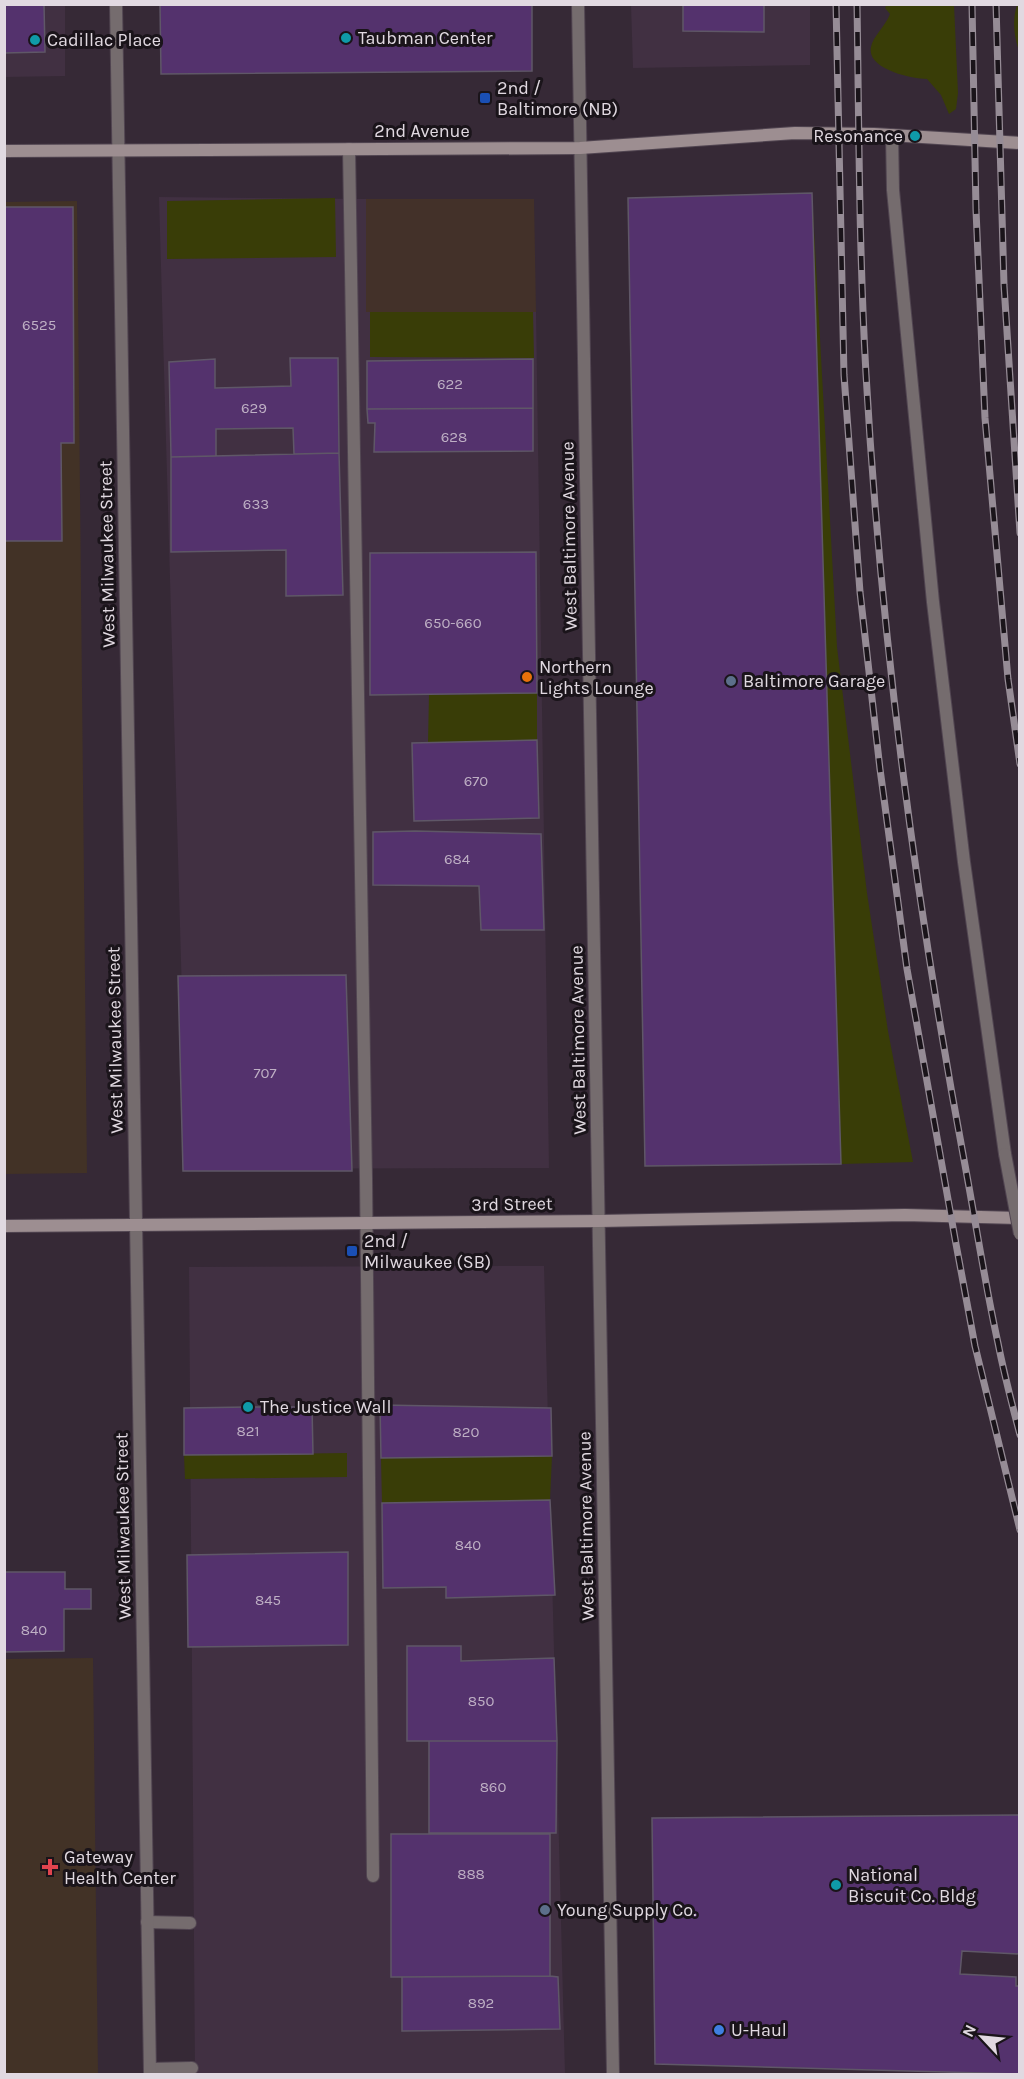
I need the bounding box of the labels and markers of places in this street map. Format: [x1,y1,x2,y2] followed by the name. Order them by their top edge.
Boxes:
[358,27,493,49] place label: Taubman Center
[47,29,161,51] place label: Cadillac Place
[339,31,353,45] marker: Taubman Center
[28,33,42,47] marker: Cadillac Place
[497,77,618,120] place label: 2nd / Baltimore (NB)
[478,91,492,105] marker: 2nd / Baltimore (NB)
[813,125,903,147] place label: Resonance
[908,129,922,143] marker: Resonance
[539,656,654,699] place label: Northern Lights Lounge
[520,670,534,684] marker: Northern Lights Lounge
[743,670,885,692] place label: Baltimore Garage
[724,674,738,688] marker: Baltimore Garage
[364,1230,491,1273] place label: 2nd / Milwaukee (SB)
[345,1244,359,1258] marker: 2nd / Milwaukee (SB)
[260,1396,391,1418] place label: The Justice Wall
[241,1400,255,1414] marker: The Justice Wall
[64,1846,176,1889] place label: Gateway Health Center
[41,1858,59,1876] marker: Gateway Health Center
[848,1864,976,1907] place label: National Biscuit Co. Bldg
[829,1878,843,1892] marker: National Biscuit Co. Bldg
[557,1899,696,1921] place label: Young Supply Co.
[538,1903,552,1917] marker: Young Supply Co.
[731,2019,787,2041] place label: U-Haul
[712,2023,726,2037] marker: U-Haul

